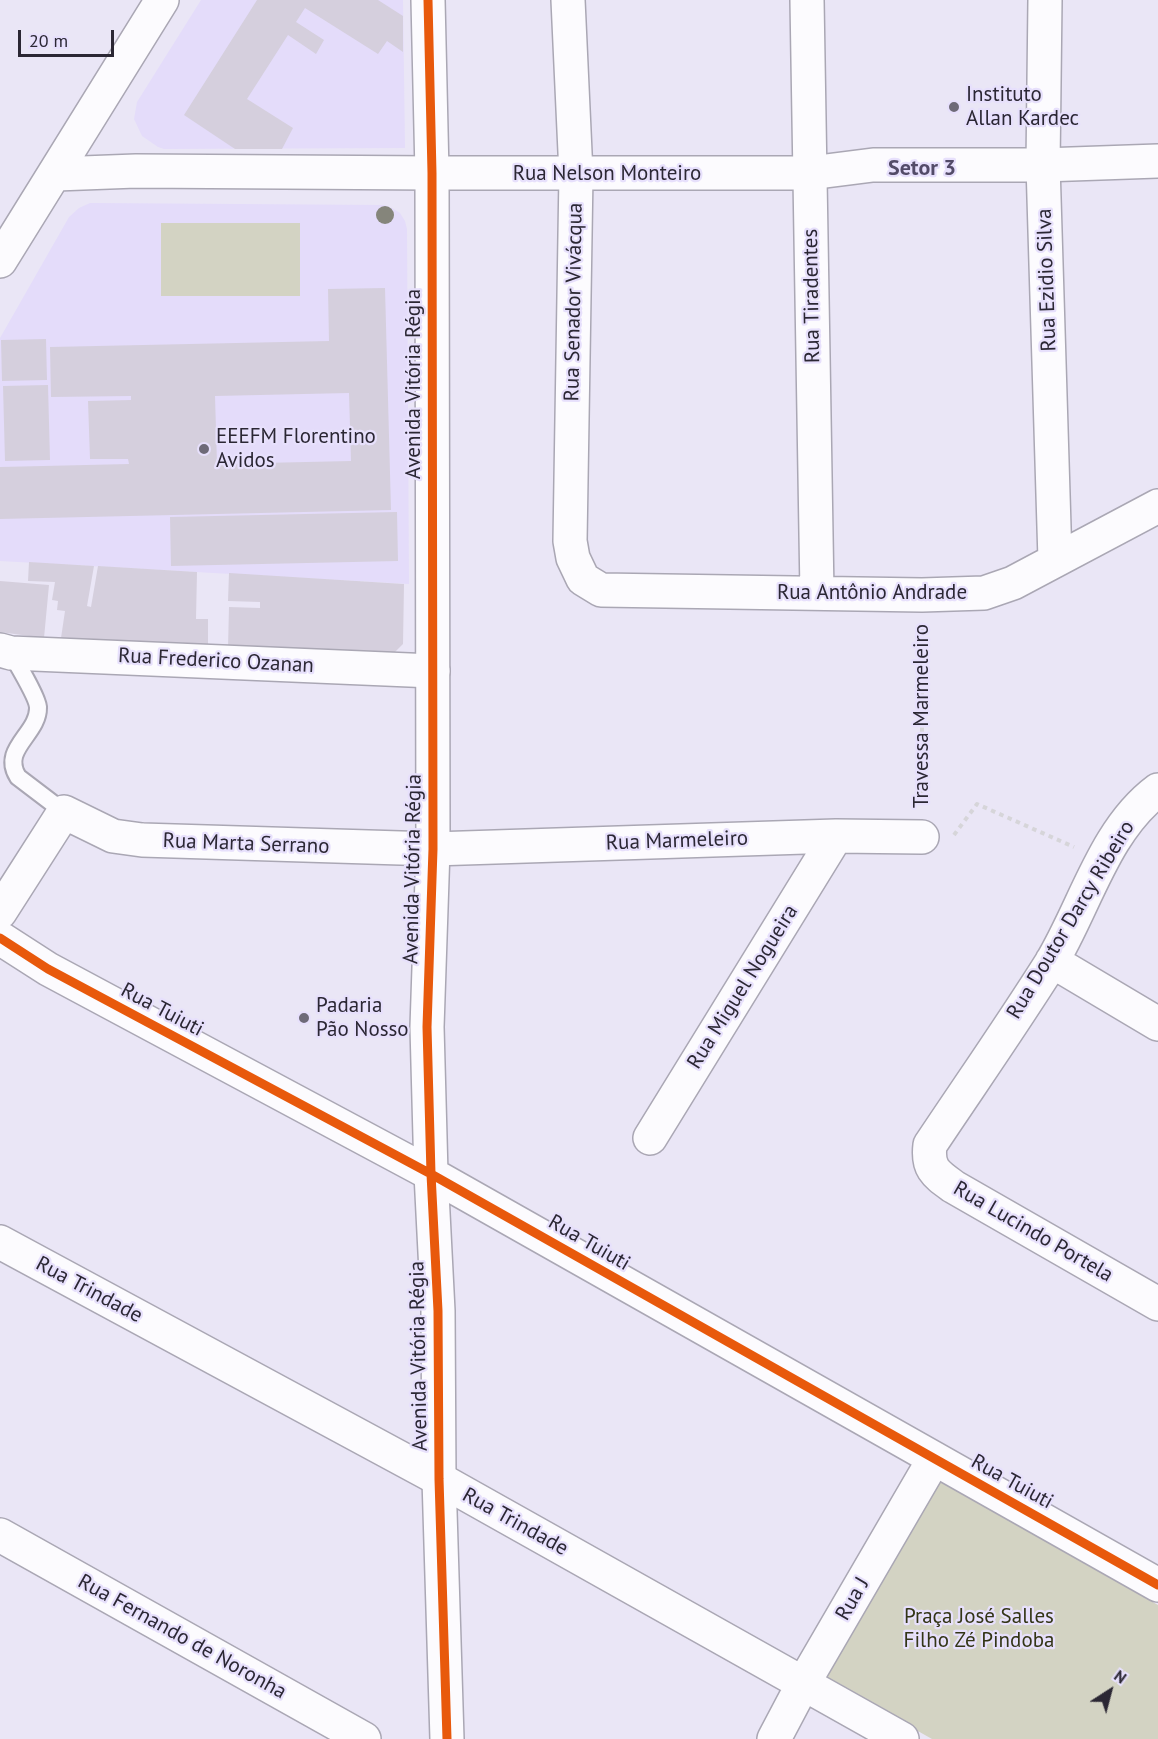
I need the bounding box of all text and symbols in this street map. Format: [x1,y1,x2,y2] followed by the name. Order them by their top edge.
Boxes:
[21,18,117,56] scale bar
[29,29,68,52] text: 20 m
[966,82,1079,132] place label: Instituto Allan Kardec
[947,100,961,114] marker: Instituto Allan Kardec
[888,156,956,182] district label: Setor 3
[513,161,701,187] street label: Rua Nelson Monteiro
[560,202,588,402] street label: Rua Senador Vivácqua
[1032,208,1062,352] street label: Rua Ezidio Silva
[798,229,826,363] street label: Rua Tiradentes
[401,289,427,479] street label: Avenida Vitória Régia
[216,424,376,474] place label: EEEFM Florentino Avidos
[197,442,211,456] marker: EEEFM Florentino Avidos
[777,580,967,606] street label: Rua Antônio Andrade
[909,624,935,808] street label: Travessa Marmeleiro
[117,643,315,679] street label: Rua Frederico Ozanan
[399,774,427,964] street label: Avenida Vitória Régia
[1002,816,1140,1024] street label: Rua Doutor Darcy Ribeiro
[605,826,749,856] street label: Rua Marmeleiro
[162,828,330,860] street label: Rua Marta Serrano
[682,900,804,1074] street label: Rua Miguel Nogueira
[116,978,208,1042] street label: Rua Tuiuti
[316,993,409,1043] place label: Padaria Pão Nosso
[297,1011,311,1025] marker: Padaria Pão Nosso
[949,1176,1117,1288] street label: Rua Lucindo Portela
[544,1210,634,1276] street label: Rua Tuiuti
[31,1251,147,1329] street label: Rua Trindade
[405,1261,433,1451] street label: Avenida Vitória Régia
[966,1449,1058,1515] street label: Rua Tuiuti
[458,1483,572,1561] street label: Rua Trindade
[73,1569,291,1705] street label: Rua Fernando de Noronha
[831,1573,875,1625] street label: Rua J
[904,1604,1054,1654] park label: Praça José Salles Filho Zé Pindoba
[1080,1661,1140,1721] north arrow
[1110,1665,1131,1688] text: N

